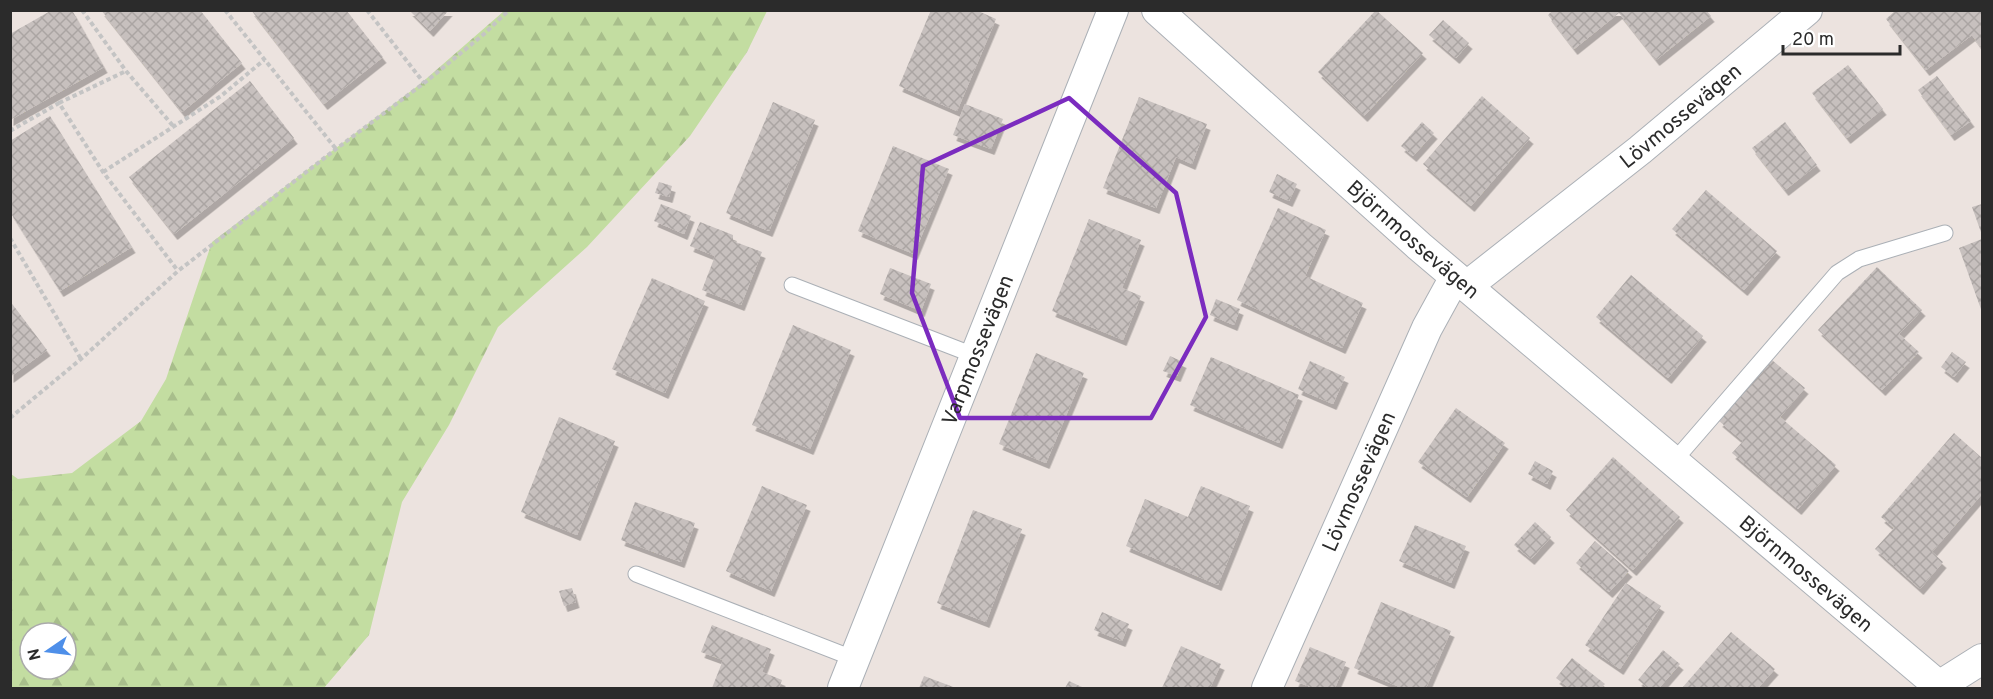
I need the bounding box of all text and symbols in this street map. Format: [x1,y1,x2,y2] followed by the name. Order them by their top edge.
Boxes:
[1783,18,1900,56] scale bar
[1792,29,1834,52] text: 20 m
[1615,58,1748,176] street label: Lövmossevägen
[1340,175,1484,306] street label: Björnmossevägen
[937,271,1021,430] street label: Varpmossevägen
[1317,408,1403,556] street label: Lövmossevägen
[1733,510,1878,639] street label: Björnmossevägen
[18,621,78,681] north arrow
[24,646,46,662] text: N

